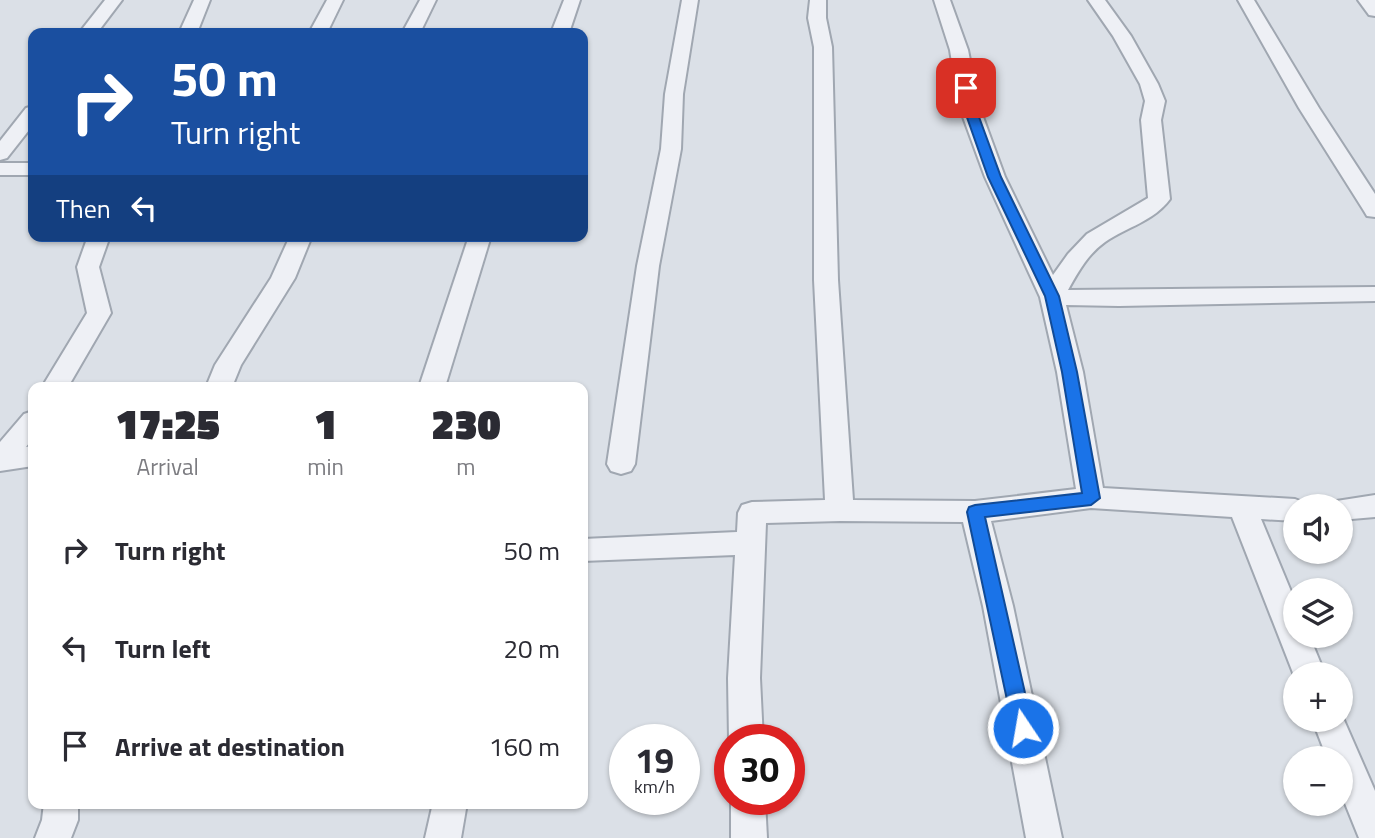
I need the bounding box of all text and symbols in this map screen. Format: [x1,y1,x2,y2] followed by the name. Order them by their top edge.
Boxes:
[171,40,278,115] text: 50 m
[56,56,147,147] icon: right
[936,58,996,118] pin
[947,69,985,107] icon: arrive
[171,108,300,156] text: Turn right
[56,189,111,228] text: Then
[125,189,163,227] icon: left
[115,391,220,455] text: 17:25
[314,391,337,455] text: 1
[431,391,501,455] text: 230
[136,449,199,484] text: Arrival
[307,449,344,484] text: min
[456,449,476,484] text: m
[1283,494,1353,816] map controls
[1283,494,1353,564] button: sound
[56,531,94,569] icon: right
[115,531,226,570] text: Turn right
[503,531,560,570] text: 50 m
[1283,578,1353,648] button: layers
[56,629,94,667] icon: left
[115,629,210,668] text: Turn left
[503,629,560,668] text: 20 m
[1283,662,1353,732] button: +
[986,691,1060,765] position arrow
[714,724,805,815] speed limit sign: 30
[56,727,94,765] icon: arrive
[115,727,345,766] text: Arrive at destination
[489,727,560,766] text: 160 m
[635,733,674,787] text: 19
[1283,746,1353,816] button: −
[634,773,675,800] text: km/h

